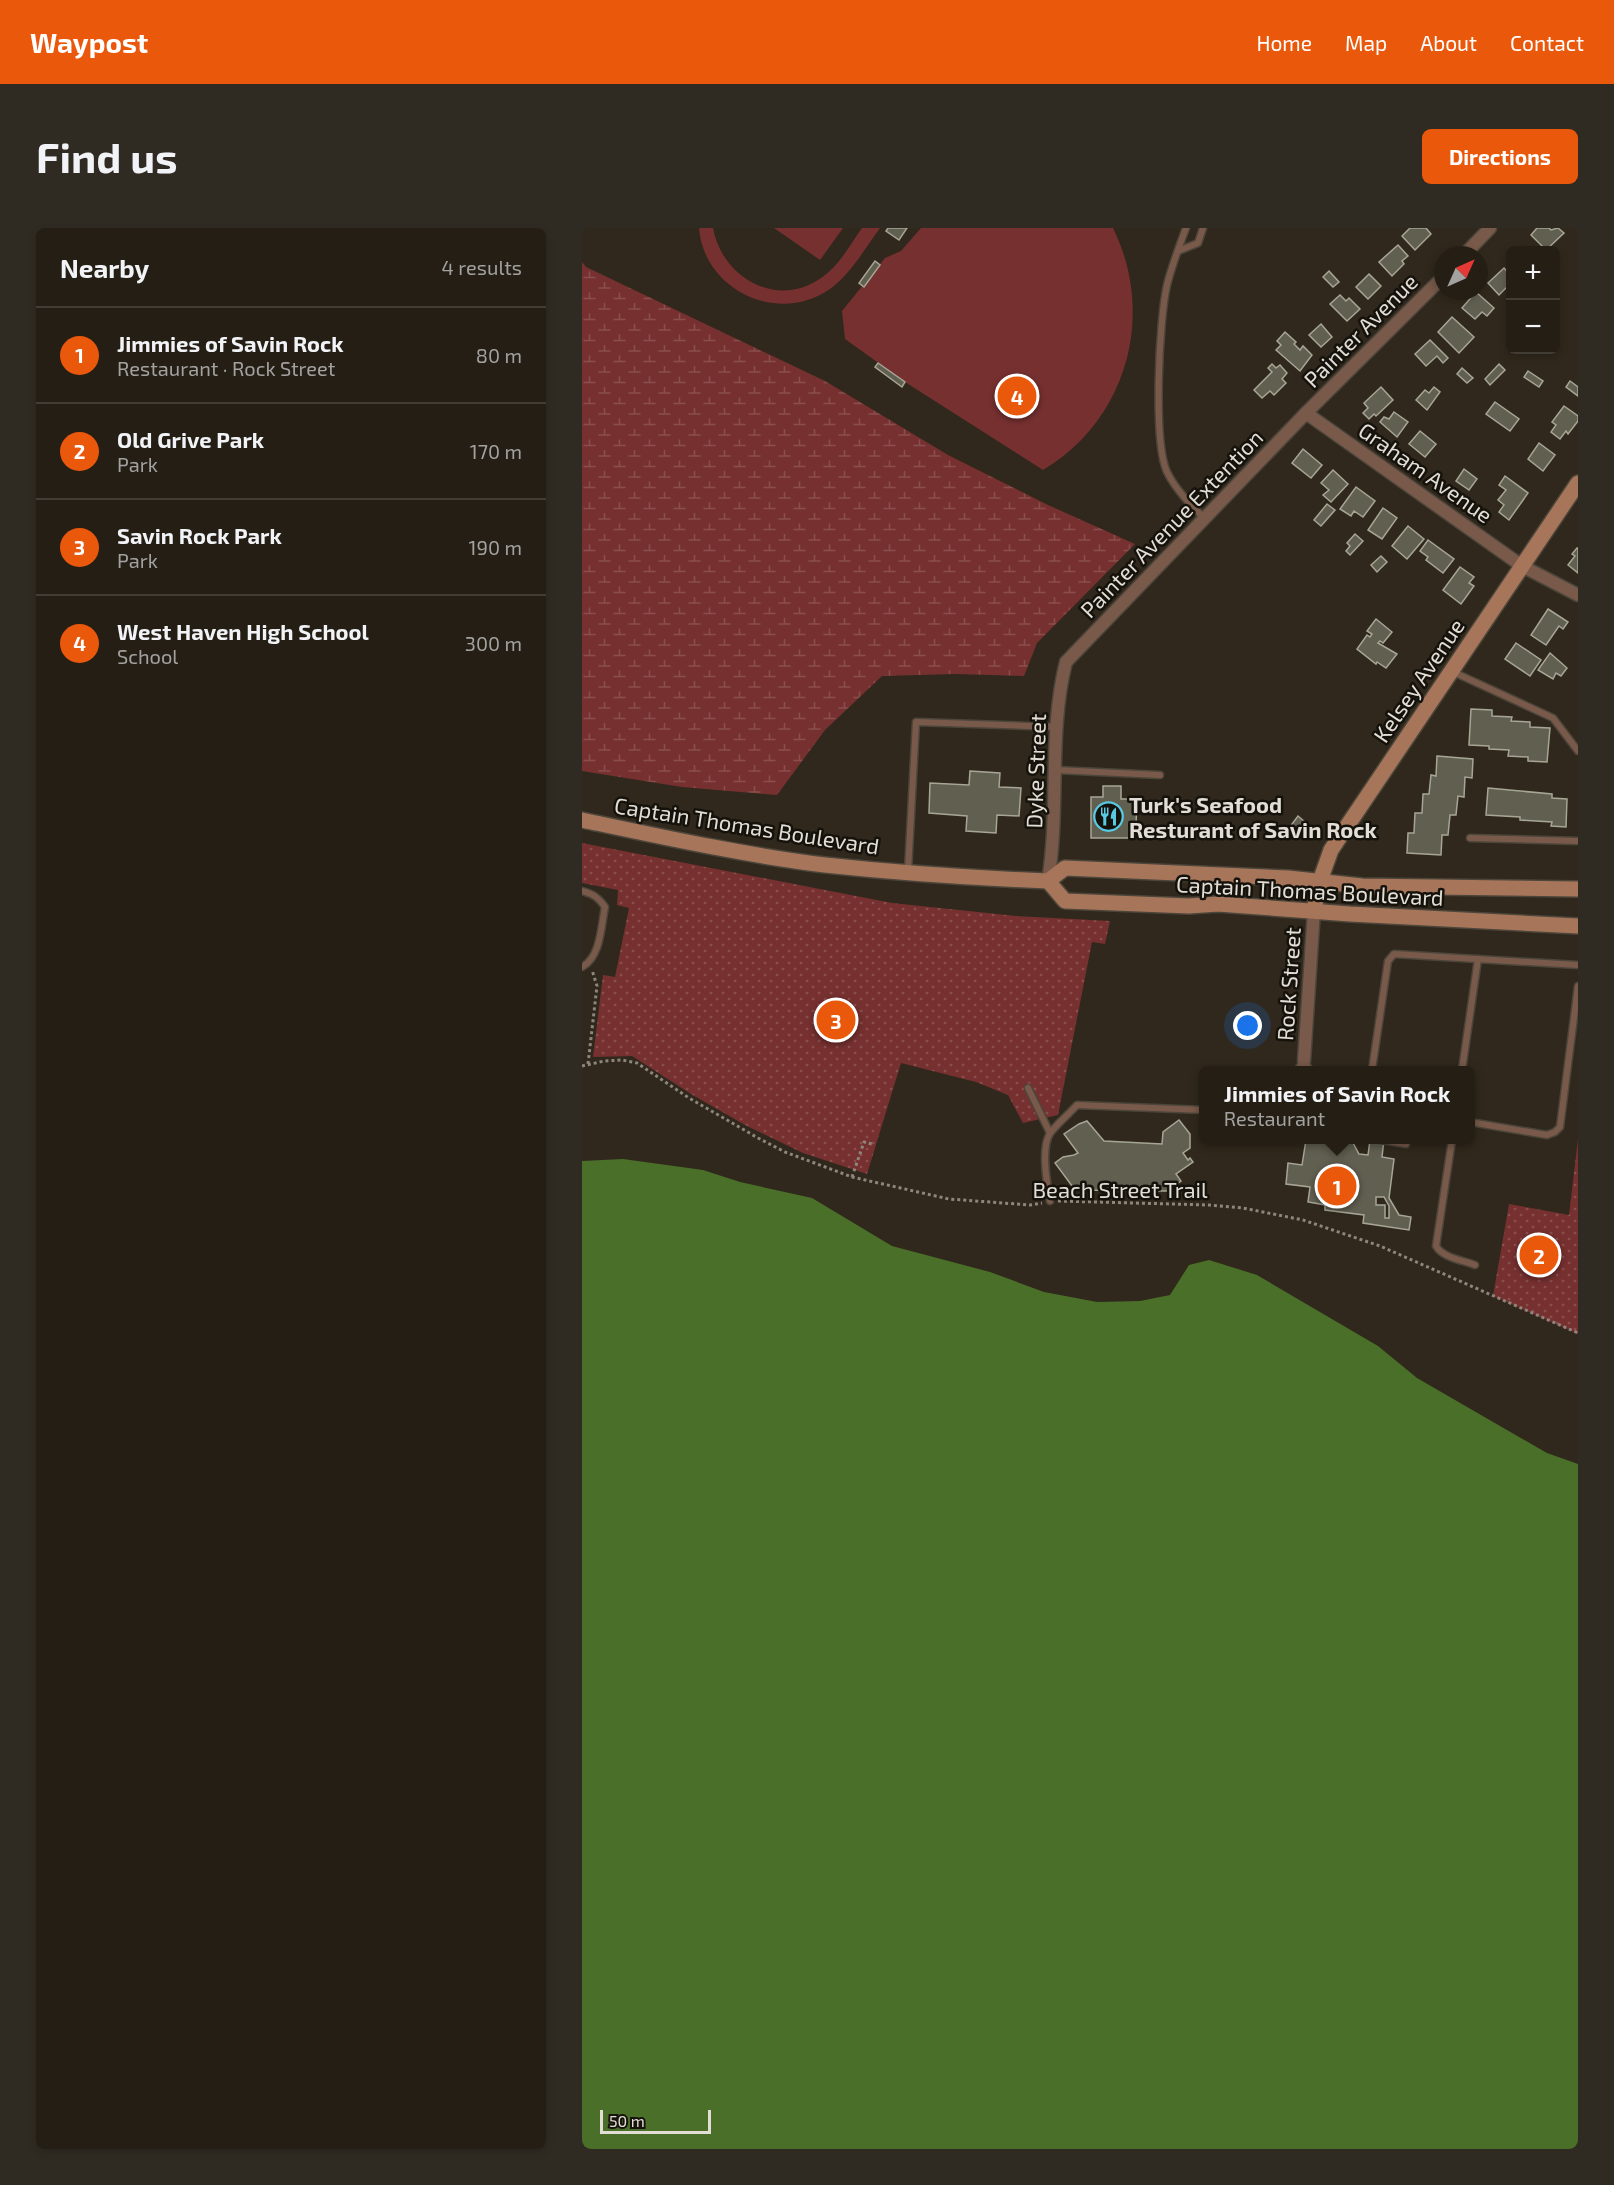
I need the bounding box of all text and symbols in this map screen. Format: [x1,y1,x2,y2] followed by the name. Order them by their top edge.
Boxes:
[30,25,148,59] text: Waypost
[1256,30,1312,55] text: Home
[1345,30,1387,55] text: Map
[1420,30,1477,55] text: About
[1510,30,1584,55] text: Contact
[1422,129,1578,184] button: Directions
[36,131,178,181] text: Find us
[1434,246,1488,300] north arrow
[1506,246,1560,354] map controls
[1506,246,1560,300] button: +
[60,252,149,283] text: Nearby
[442,255,522,279] text: 4 results
[1298,268,1422,392] street label: Painter Avenue
[1506,300,1560,354] button: −
[117,330,344,356] text: Jimmies of Savin Rock
[75,343,84,367] text: 1
[476,343,522,367] text: 80 m
[117,356,335,380] text: Restaurant · Rock Street
[998,374,1036,418] pin: 4
[1354,416,1498,528] street label: Graham Avenue
[1075,424,1267,622] street label: Painter Avenue Extention
[117,426,264,452] text: Old Grive Park
[74,439,85,463] text: 2
[470,439,522,463] text: 170 m
[117,452,158,476] text: Park
[117,522,282,548] text: Savin Rock Park
[74,535,85,559] text: 3
[469,535,522,559] text: 190 m
[117,548,158,572] text: Park
[1367,613,1469,747] street label: Kelsey Avenue
[117,618,369,644] text: West Haven High School
[73,631,86,655] text: 4
[465,631,522,655] text: 300 m
[117,644,178,668] text: School
[1020,713,1050,829] street label: Dyke Street
[613,791,881,859] street label: Captain Thomas Boulevard
[1129,791,1377,842] place label: Turk's Seafood Resturant of Savin Rock
[1092,801,1124,833] restaurant icon: Turk's Seafood Resturant of Savin Rock
[1176,870,1444,910] street label: Captain Thomas Boulevard
[1271,926,1305,1042] street label: Rock Street
[816,998,856,1042] pin: 3
[1233,1011,1262,1040] your location
[1199,1066,1475,1144] popup
[1224,1080,1450,1106] text: Jimmies of Savin Rock
[1224,1106,1325,1130] text: Restaurant
[1318,1164,1356,1208] pin: 1
[1032,1176,1208,1202] street label: Beach Street Trail
[1520,1232,1558,1278] pin: 2
[600,2107,711,2134] scale bar
[609,2111,645,2130] text: 50 m

